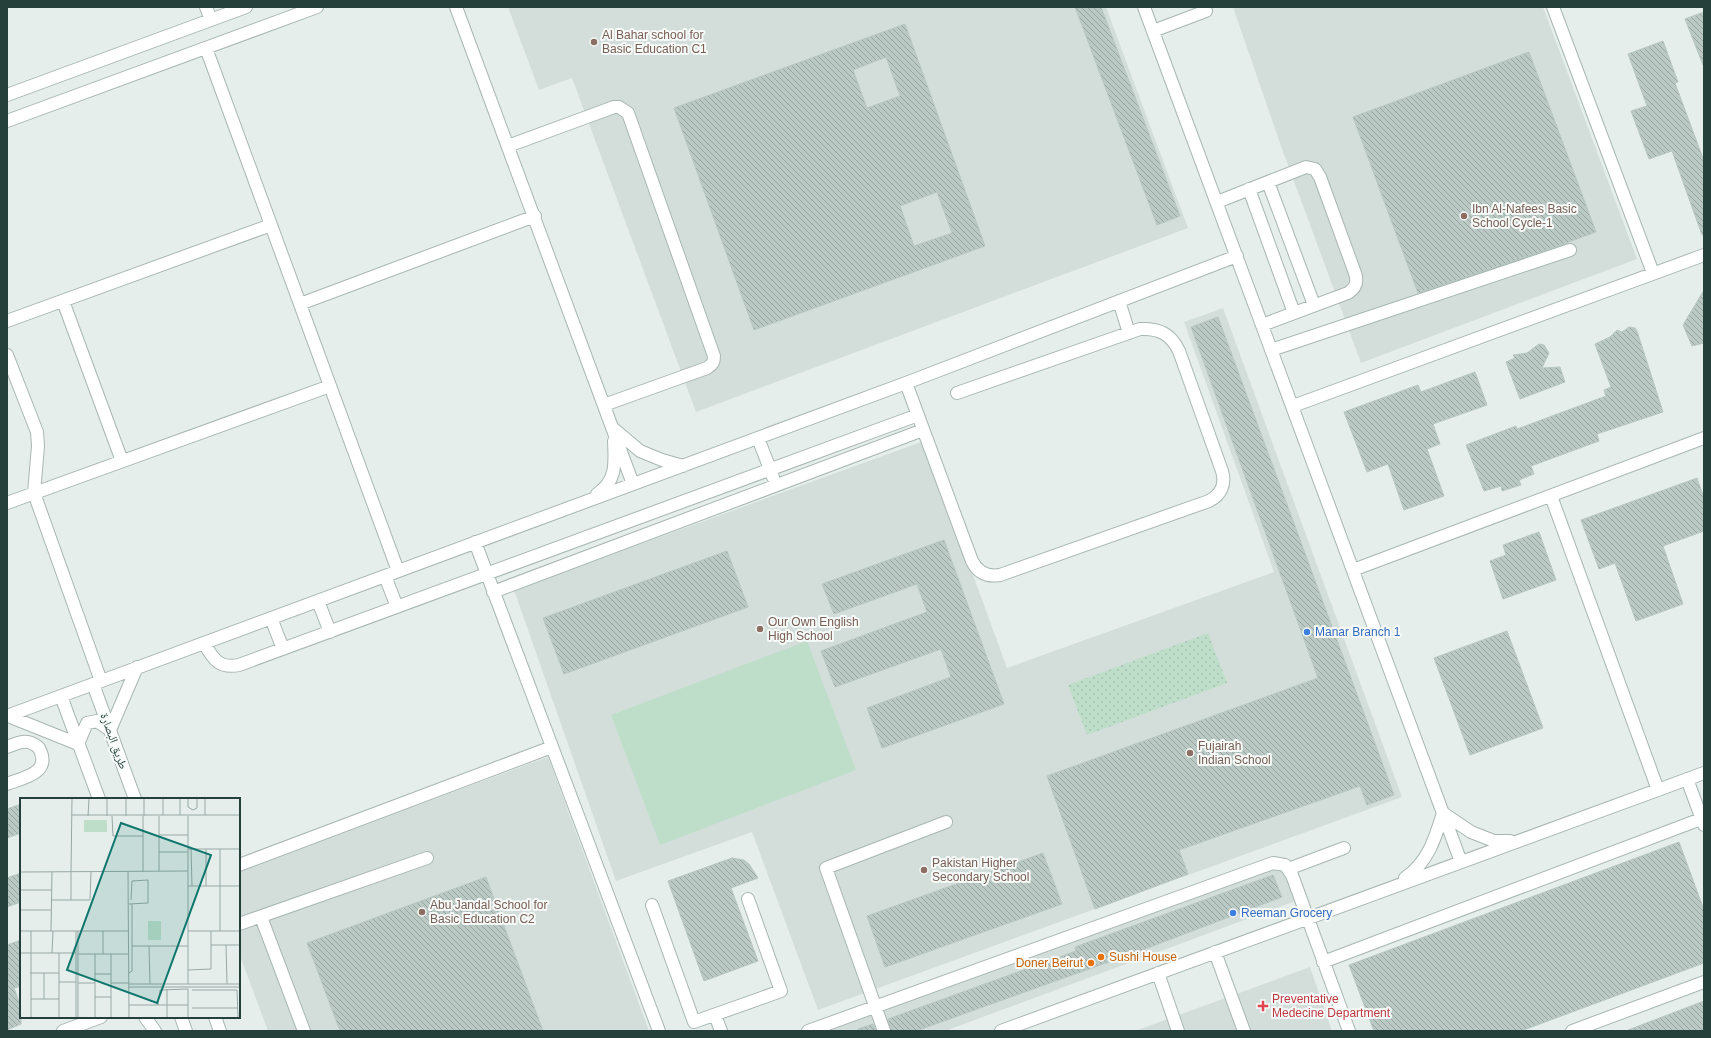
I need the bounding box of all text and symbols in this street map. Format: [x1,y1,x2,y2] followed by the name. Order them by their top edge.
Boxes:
[602,28,707,56] place label: Al Bahar school for Basic Education C1
[589,37,599,47] marker: Al Bahar school for Basic Education C1
[1472,202,1577,230] place label: Ibn Al-Nafees Basic School Cycle-1
[1459,211,1469,221] marker: Ibn Al-Nafees Basic School Cycle-1
[768,615,859,643] place label: Our Own English High School
[755,624,765,634] marker: Our Own English High School
[1315,625,1401,639] place label: Manar Branch 1
[1302,627,1312,637] marker: Manar Branch 1
[97,711,131,771] street label: طريق البصارة
[1198,739,1271,767] place label: Fujairah Indian School
[1185,748,1195,758] marker: Fujairah Indian School
[20,798,240,1018] inset map
[932,856,1029,884] place label: Pakistan Higher Secondary School
[919,865,929,875] marker: Pakistan Higher Secondary School
[430,898,547,926] place label: Abu Jandal School for Basic Education C2
[1241,906,1332,920] place label: Reeman Grocery
[417,907,427,917] marker: Abu Jandal School for Basic Education C2
[1228,908,1238,918] marker: Reeman Grocery
[1109,950,1177,964] place label: Sushi House
[1096,952,1106,962] marker: Sushi House
[1016,956,1084,970] place label: Doner Beirut
[1086,958,1096,968] marker: Doner Beirut
[1272,992,1391,1020] place label: Preventative Medecine Department
[1257,1000,1269,1012] marker: Preventative Medecine Department

